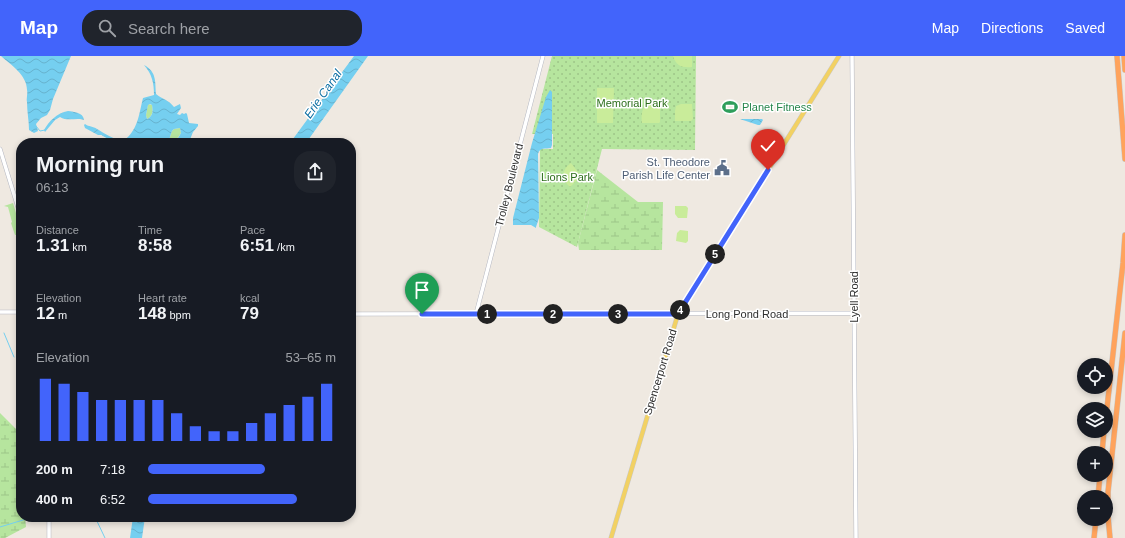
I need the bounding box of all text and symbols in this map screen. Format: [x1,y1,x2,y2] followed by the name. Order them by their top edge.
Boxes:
[82,10,362,46] search box
[20,17,58,38] text: Map
[96,17,118,39] icon: search
[128,20,210,37] text: Search here
[932,20,959,36] text: Map
[981,20,1043,36] text: Directions
[1065,20,1105,36] text: Saved
[301,67,345,121] water label: Erie Canal
[597,97,668,109] park label: Memorial Park
[721,98,739,116] sports icon: Planet Fitness
[742,101,812,113] place label: Planet Fitness
[751,129,785,170] pin
[757,135,779,157] icon: check
[493,142,525,228] street label: Trolley Boulevard
[294,151,336,193] button: share
[36,152,164,177] text: Morning run
[622,156,710,181] place label: St. Theodore Parish Life Center
[713,159,731,177] public building icon: St. Theodore Parish Life Center
[541,171,593,183] park label: Lions Park
[36,180,69,195] text: 06:13
[36,224,79,236] text: Distance
[138,224,162,236] text: Time
[240,224,265,236] text: Pace
[36,236,69,255] text: 1.31
[138,236,172,255] text: 8:58
[240,236,274,255] text: 6:51
[69,241,87,253] text: km
[274,241,295,253] text: /km
[705,244,725,264] pin: 5
[712,248,718,260] text: 5
[848,271,860,323] street label: Lyell Road
[405,273,439,314] pin
[411,279,433,301] icon: arrive
[36,292,81,304] text: Elevation
[138,292,187,304] text: Heart rate
[240,292,260,304] text: kcal
[670,300,690,320] pin: 4
[36,304,55,323] text: 12
[138,304,166,323] text: 148
[240,304,259,323] text: 79
[477,304,497,324] pin: 1
[543,304,563,324] pin: 2
[608,304,628,324] pin: 3
[677,304,683,316] text: 4
[484,308,490,320] text: 1
[550,308,556,320] text: 2
[615,308,621,320] text: 3
[706,308,788,320] street label: Long Pond Road
[55,309,67,321] text: m
[166,309,191,321] text: bpm
[641,328,679,416] street label: Spencerport Road
[36,350,89,365] text: Elevation
[285,350,336,365] text: 53–65 m
[1077,358,1113,526] map controls
[1077,358,1113,394] button: locate
[1077,402,1113,438] button: layers
[1077,446,1113,482] button: +
[36,462,73,477] text: 200 m
[100,462,125,477] text: 7:18
[1077,490,1113,526] button: −
[36,492,73,507] text: 400 m
[100,492,125,507] text: 6:52

